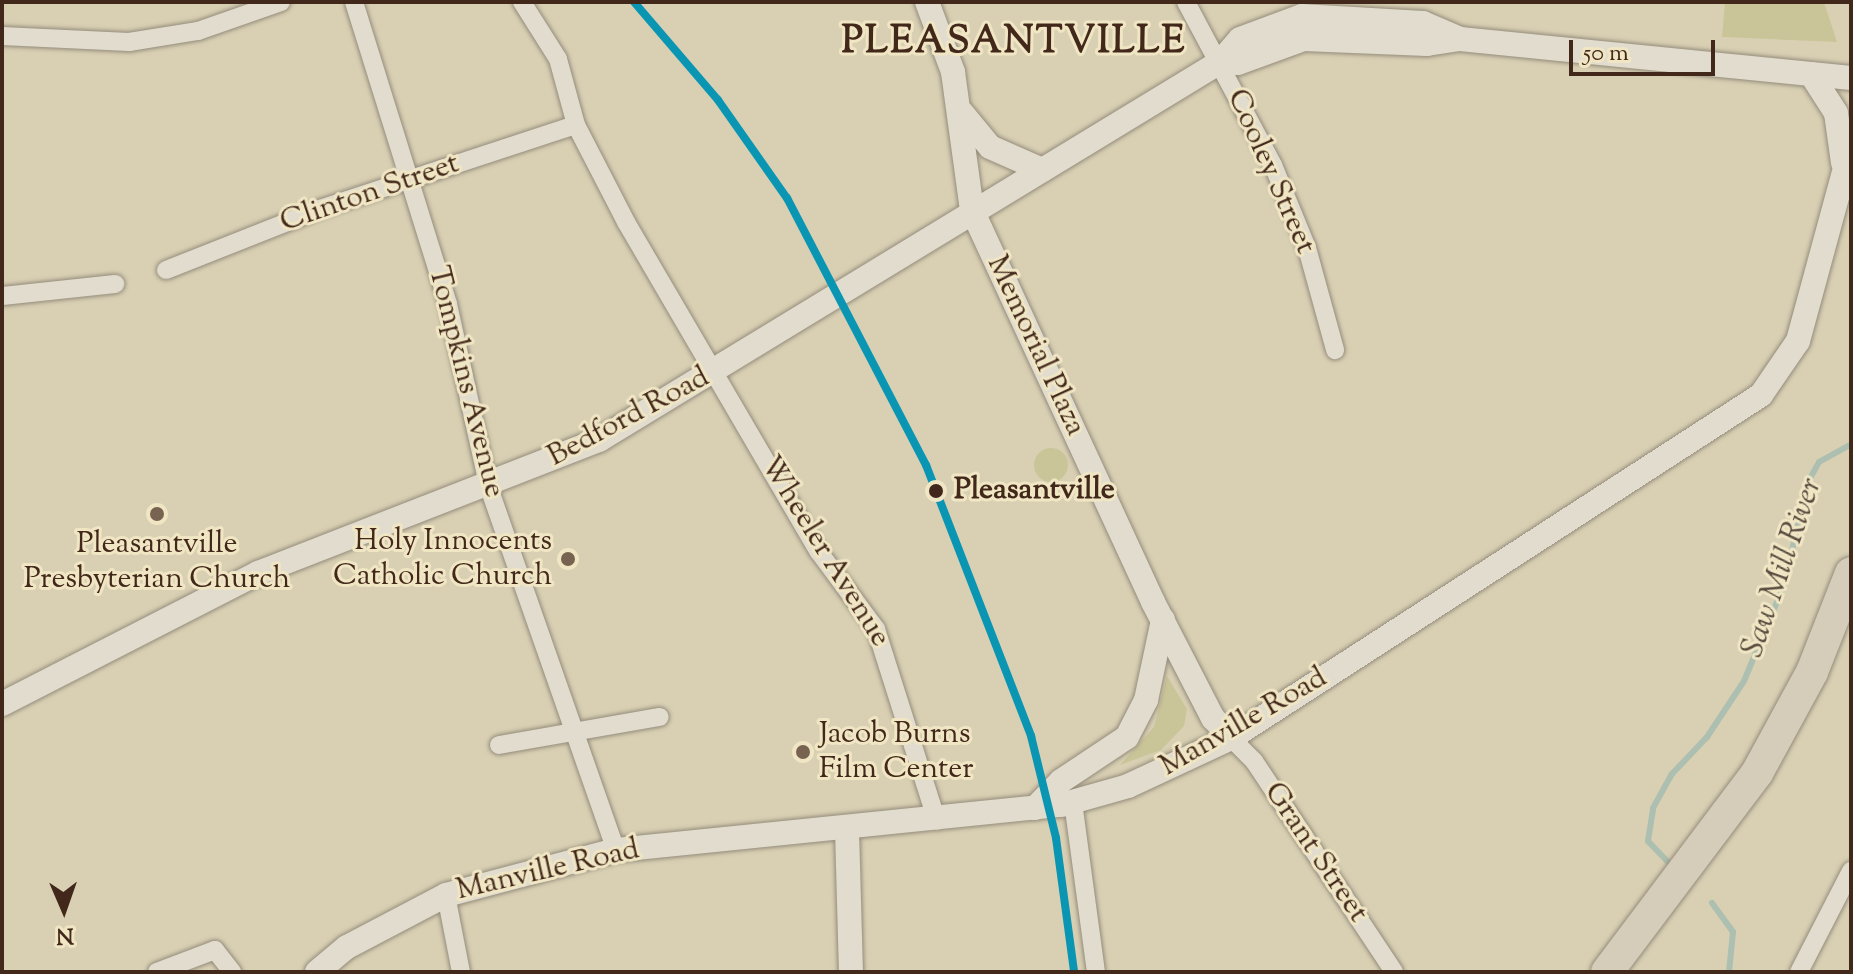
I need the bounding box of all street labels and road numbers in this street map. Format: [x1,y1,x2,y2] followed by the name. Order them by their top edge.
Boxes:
[1218,84,1322,260] street label: Cooley Street
[276,147,464,241] street label: Clinton Street
[978,250,1092,442] street label: Memorial Plaza
[419,263,511,501] street label: Tompkins Avenue
[542,360,716,476] street label: Bedford Road
[751,450,897,654] street label: Wheeler Avenue
[1154,661,1334,785] street label: Manville Road
[1255,776,1375,930] street label: Grant Street
[453,832,643,910] street label: Manville Road

